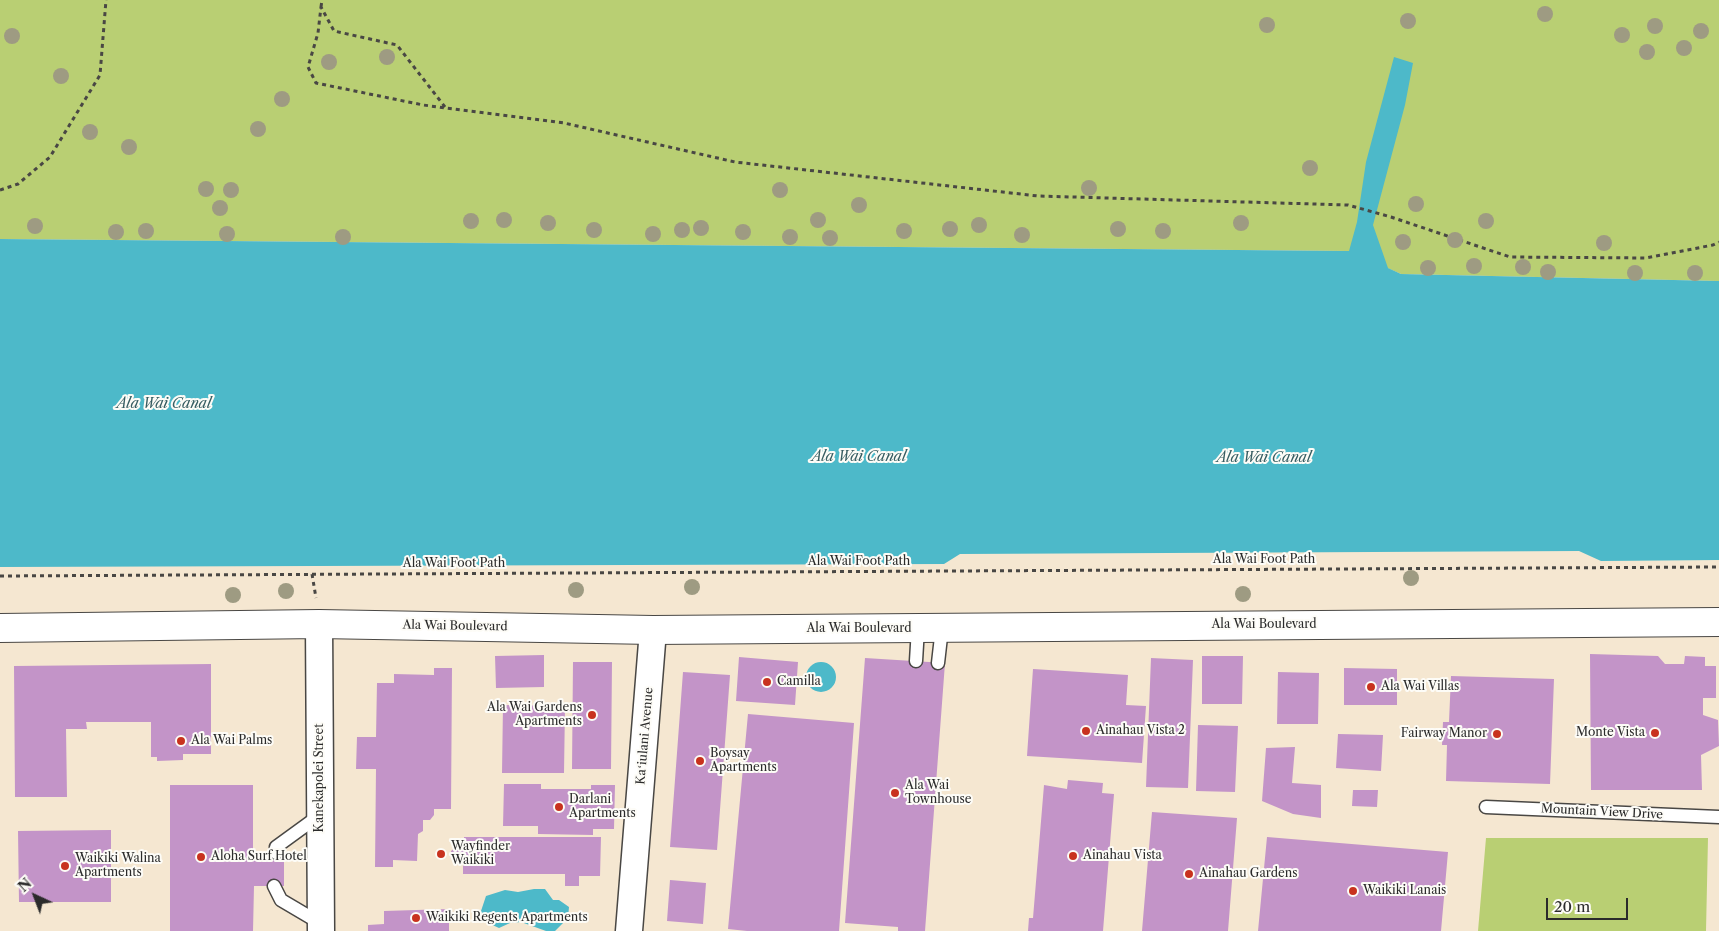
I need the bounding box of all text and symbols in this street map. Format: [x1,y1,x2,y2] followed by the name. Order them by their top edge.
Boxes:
[117,396,211,412] water label: Ala Wai Canal
[812,449,906,465] water label: Ala Wai Canal
[1217,450,1311,466] water label: Ala Wai Canal
[1213,553,1315,567] street label: Ala Wai Foot Path
[808,555,910,569] street label: Ala Wai Foot Path
[403,557,505,571] street label: Ala Wai Foot Path
[402,618,508,634] street label: Ala Wai Boulevard
[1211,618,1317,632] street label: Ala Wai Boulevard
[806,622,912,636] street label: Ala Wai Boulevard
[777,675,821,689] place label: Camilla
[761,676,773,688] marker: Camilla
[1381,680,1459,694] place label: Ala Wai Villas
[1365,681,1377,693] marker: Ala Wai Villas
[634,687,656,785] street label: Kaʻiulani Avenue
[487,701,582,729] place label: Ala Wai Gardens Apartments
[586,709,598,721] marker: Ala Wai Gardens Apartments
[313,724,327,832] street label: Kanekapolei Street
[1096,724,1185,738] place label: Ainahau Vista 2
[1080,725,1092,737] marker: Ainahau Vista 2
[1576,726,1645,740] place label: Monte Vista
[1401,727,1487,741] place label: Fairway Manor
[1649,727,1661,739] marker: Monte Vista
[1491,728,1503,740] marker: Fairway Manor
[191,734,272,748] place label: Ala Wai Palms
[175,735,187,747] marker: Ala Wai Palms
[710,747,777,775] place label: Boysay Apartments
[694,755,706,767] marker: Boysay Apartments
[905,779,971,807] place label: Ala Wai Townhouse
[889,787,901,799] marker: Ala Wai Townhouse
[569,793,636,821] place label: Darlani Apartments
[553,801,565,813] marker: Darlani Apartments
[1541,802,1663,822] street label: Mountain View Drive
[451,840,510,868] place label: Wayfinder Waikiki
[435,848,447,860] marker: Wayfinder Waikiki
[1083,849,1162,863] place label: Ainahau Vista
[211,850,307,864] place label: Aloha Surf Hotel
[1067,850,1079,862] marker: Ainahau Vista
[195,851,207,863] marker: Aloha Surf Hotel
[75,852,161,880] place label: Waikiki Walina Apartments
[59,860,71,872] marker: Waikiki Walina Apartments
[1199,867,1297,881] place label: Ainahau Gardens
[1183,868,1195,880] marker: Ainahau Gardens
[10,871,60,921] north arrow
[14,874,35,896] text: N
[1363,884,1446,898] place label: Waikiki Lanais
[1347,885,1359,897] marker: Waikiki Lanais
[1549,888,1632,920] scale bar
[1554,897,1590,916] text: 20 m
[426,911,588,925] place label: Waikiki Regents Apartments
[410,912,422,924] marker: Waikiki Regents Apartments

